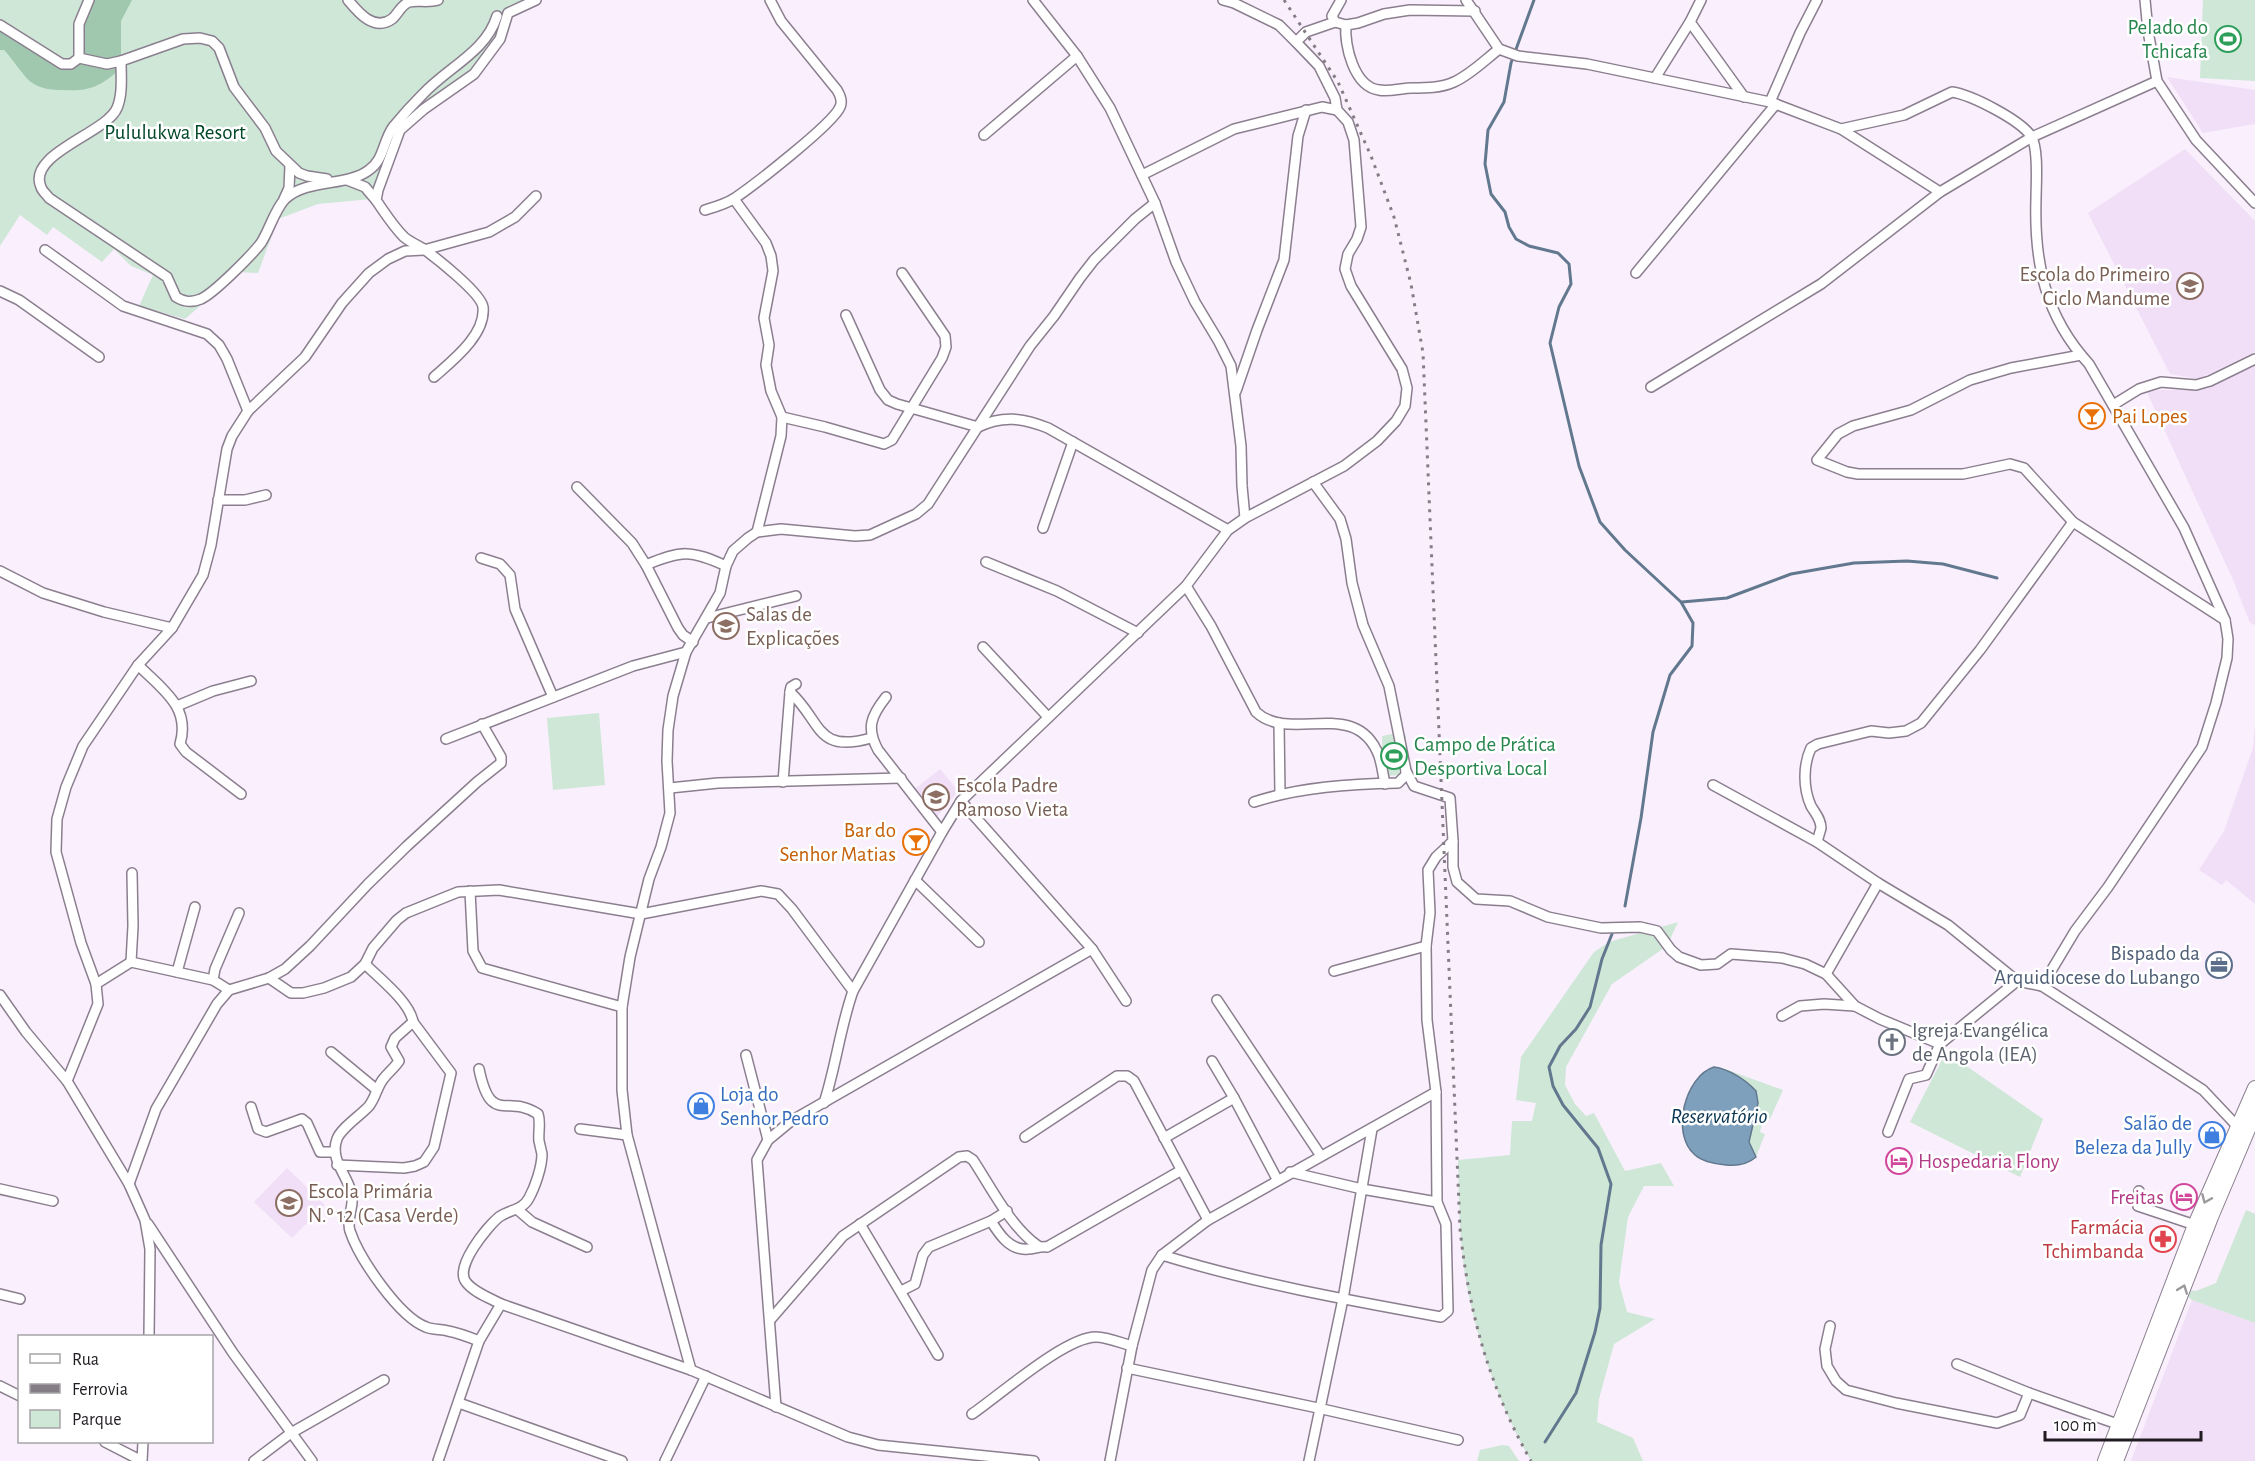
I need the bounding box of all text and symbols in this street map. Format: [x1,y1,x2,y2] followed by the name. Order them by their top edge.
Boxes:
[2128,17,2208,62] place label: Pelado do Tchicafa
[2213,24,2243,54] sports icon: Pelado do Tchicafa
[104,122,246,143] park label: Pululukwa Resort
[2020,264,2170,309] place label: Escola do Primeiro Ciclo Mandume
[2175,271,2205,301] school or university icon: Escola do Primeiro Ciclo Mandume
[2077,401,2107,431] bar icon: Pai Lopes
[2112,406,2188,427] place label: Pai Lopes
[746,604,840,649] place label: Salas de Explicações
[711,611,741,641] school or university icon: Salas de Explicações
[1414,734,1556,779] place label: Campo de Prática Desportiva Local
[1379,741,1409,771] sports icon: Campo de Prática Desportiva Local
[956,775,1069,820] place label: Escola Padre Ramoso Vieta
[921,782,951,812] school or university icon: Escola Padre Ramoso Vieta
[779,820,896,865] place label: Bar do Senhor Matias
[901,827,931,857] bar icon: Bar do Senhor Matias
[1994,943,2200,988] place label: Bispado da Arquidiocese do Lubango
[2204,950,2234,980] office icon: Bispado da Arquidiocese do Lubango
[1912,1020,2049,1065] place label: Igreja Evangélica de Angola (IEA)
[1877,1027,1907,1057] church icon: Igreja Evangélica de Angola (IEA)
[720,1084,829,1129] place label: Loja do Senhor Pedro
[686,1091,716,1121] shop icon: Loja do Senhor Pedro
[1670,1105,1768,1127] water label: Reservatório
[2074,1113,2192,1158] place label: Salão de Beleza da Jully
[2197,1120,2227,1150] shop icon: Salão de Beleza da Jully
[1884,1146,1914,1176] hotel icon: Hospedaria Flony
[1918,1151,2060,1172] place label: Hospedaria Flony
[308,1181,459,1226] place label: Escola Primária N.º 12 (Casa Verde)
[2169,1182,2199,1212] hotel icon: Freitas
[2110,1187,2164,1208] place label: Freitas
[274,1188,304,1218] school or university icon: Escola Primária N.º 12 (Casa Verde)
[2201,1193,2213,1204] one-way arrow
[2043,1217,2144,1262] place label: Farmácia Tchimbanda
[2148,1224,2178,1254] pharmacy icon: Farmácia Tchimbanda
[2176,1284,2188,1295] one-way arrow
[18,1335,213,1443] legend
[72,1351,99,1369] text: Rua
[72,1381,128,1399] text: Ferrovia
[2045,1404,2201,1442] scale bar
[72,1411,121,1429] text: Parque
[2054,1417,2097,1435] text: 100 m

